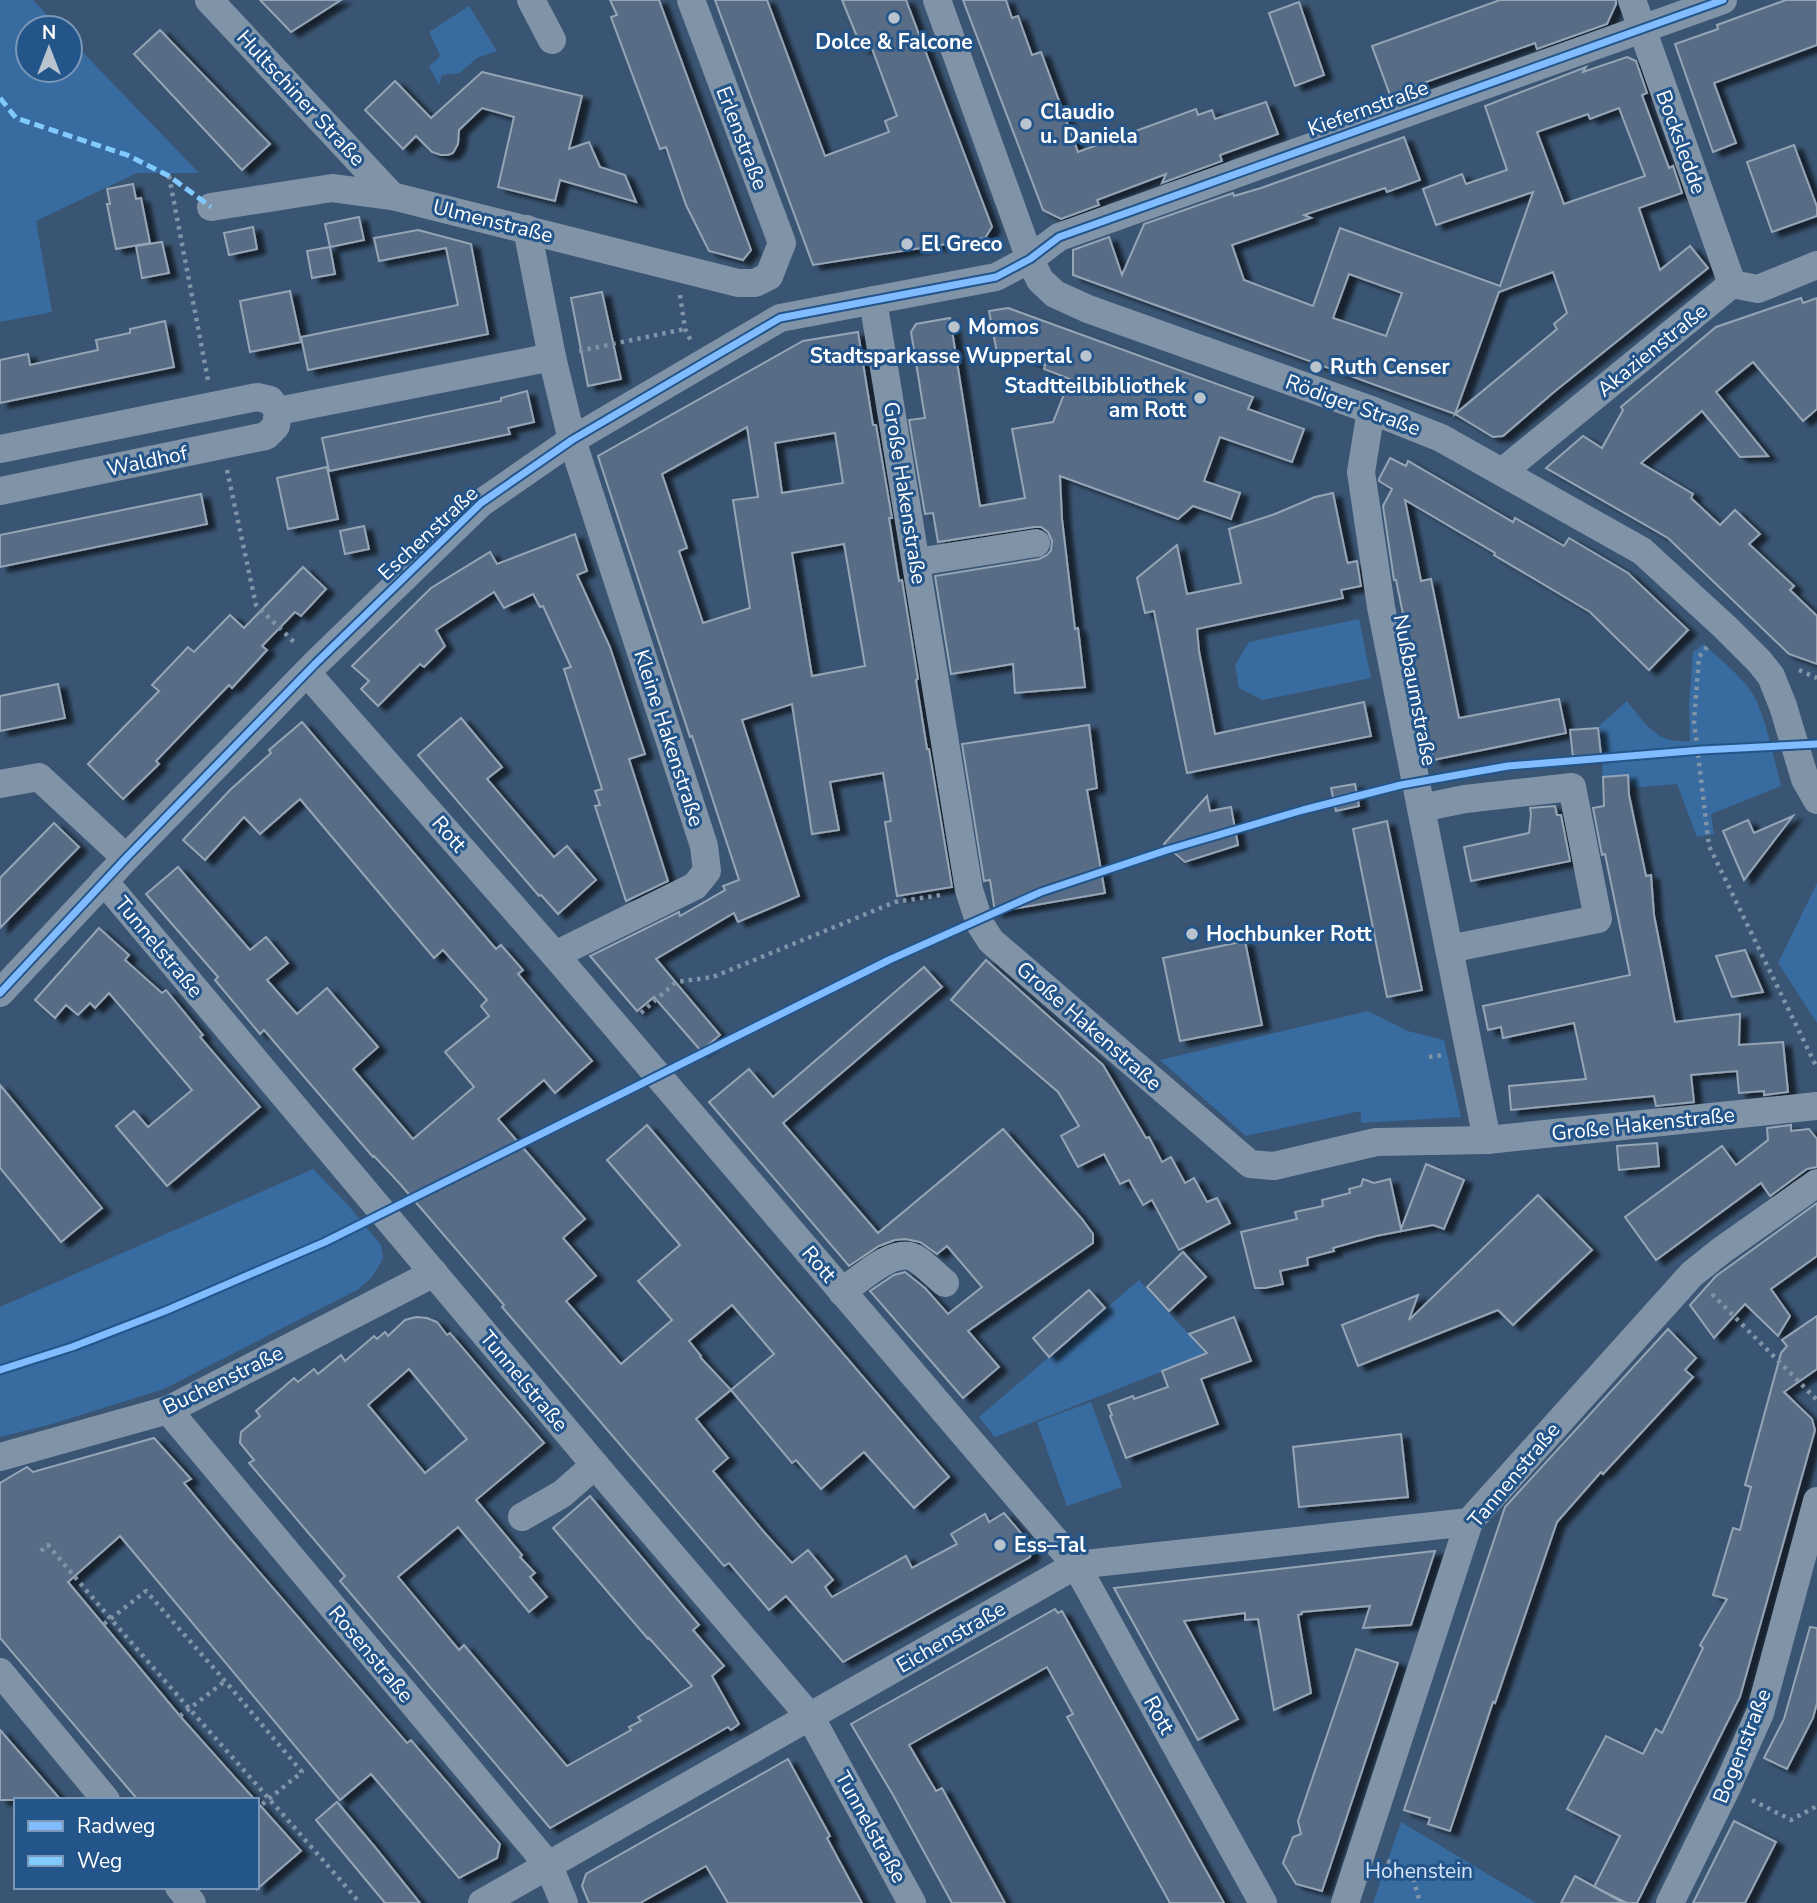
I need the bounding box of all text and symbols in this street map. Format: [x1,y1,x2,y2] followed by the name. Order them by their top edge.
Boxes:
[886,10,902,26] marker: Dolce & Falcone
[14,14,84,84] north arrow
[42,20,56,46] text: N
[231,24,371,172] street label: Hultschiner Straße
[815,28,973,56] place label: Dolce & Falcone
[1304,73,1432,143] street label: Kiefernstraße
[709,82,775,194] street label: Erlenstraße
[1649,86,1713,198] street label: Bocksledde
[1040,98,1138,150] place label: Claudio u. Daniela
[1018,116,1034,132] marker: Claudio u. Daniela
[430,193,556,249] street label: Ulmenstraße
[921,230,1003,258] place label: El Greco
[899,236,915,252] marker: El Greco
[1591,297,1713,403] street label: Akazienstraße
[968,313,1039,341] place label: Momos
[946,319,962,335] marker: Momos
[810,342,1072,370] place label: Stadtsparkasse Wuppertal
[1078,348,1094,364] marker: Stadtsparkasse Wuppertal
[1330,353,1450,381] place label: Ruth Censer
[1308,359,1324,375] marker: Ruth Censer
[1282,368,1424,442] street label: Rödiger Straße
[1004,372,1187,424] place label: Stadtteilbibliothek am Rott
[1192,390,1208,406] marker: Stadtteilbibliothek am Rott
[877,400,933,586] street label: Große Hakenstraße
[104,439,191,483] street label: Waldhof
[372,479,484,587] street label: Eschenstraße
[1387,612,1443,768] street label: Nußbaumstraße
[627,646,711,830] street label: Kleine Hakenstraße
[425,810,473,859] street label: Rott
[108,890,210,1004] street label: Tunnelstraße
[1206,920,1372,948] place label: Hochbunker Rott
[1184,926,1200,942] marker: Hochbunker Rott
[1010,955,1168,1097] street label: Große Hakenstraße
[1550,1100,1736,1148] street label: Große Hakenstraße
[795,1240,843,1289] street label: Rott
[473,1324,575,1438] street label: Tunnelstraße
[158,1339,288,1421] street label: Buchenstraße
[1462,1417,1566,1533] street label: Tannenstraße
[1014,1531,1086,1559] place label: Ess–Tal
[992,1537,1008,1553] marker: Ess–Tal
[891,1594,1011,1680] street label: Eichenstraße
[322,1600,420,1708] street label: Rosenstraße
[1706,1685,1778,1807] street label: Bogenstraße
[1137,1691,1181,1740] street label: Rott
[829,1766,913,1888] street label: Tunnelstraße
[14,1798,259,1889] legend
[77,1812,155,1840] text: Radweg
[77,1847,122,1875] text: Weg
[1365,1857,1473,1885] park label: Hohenstein

